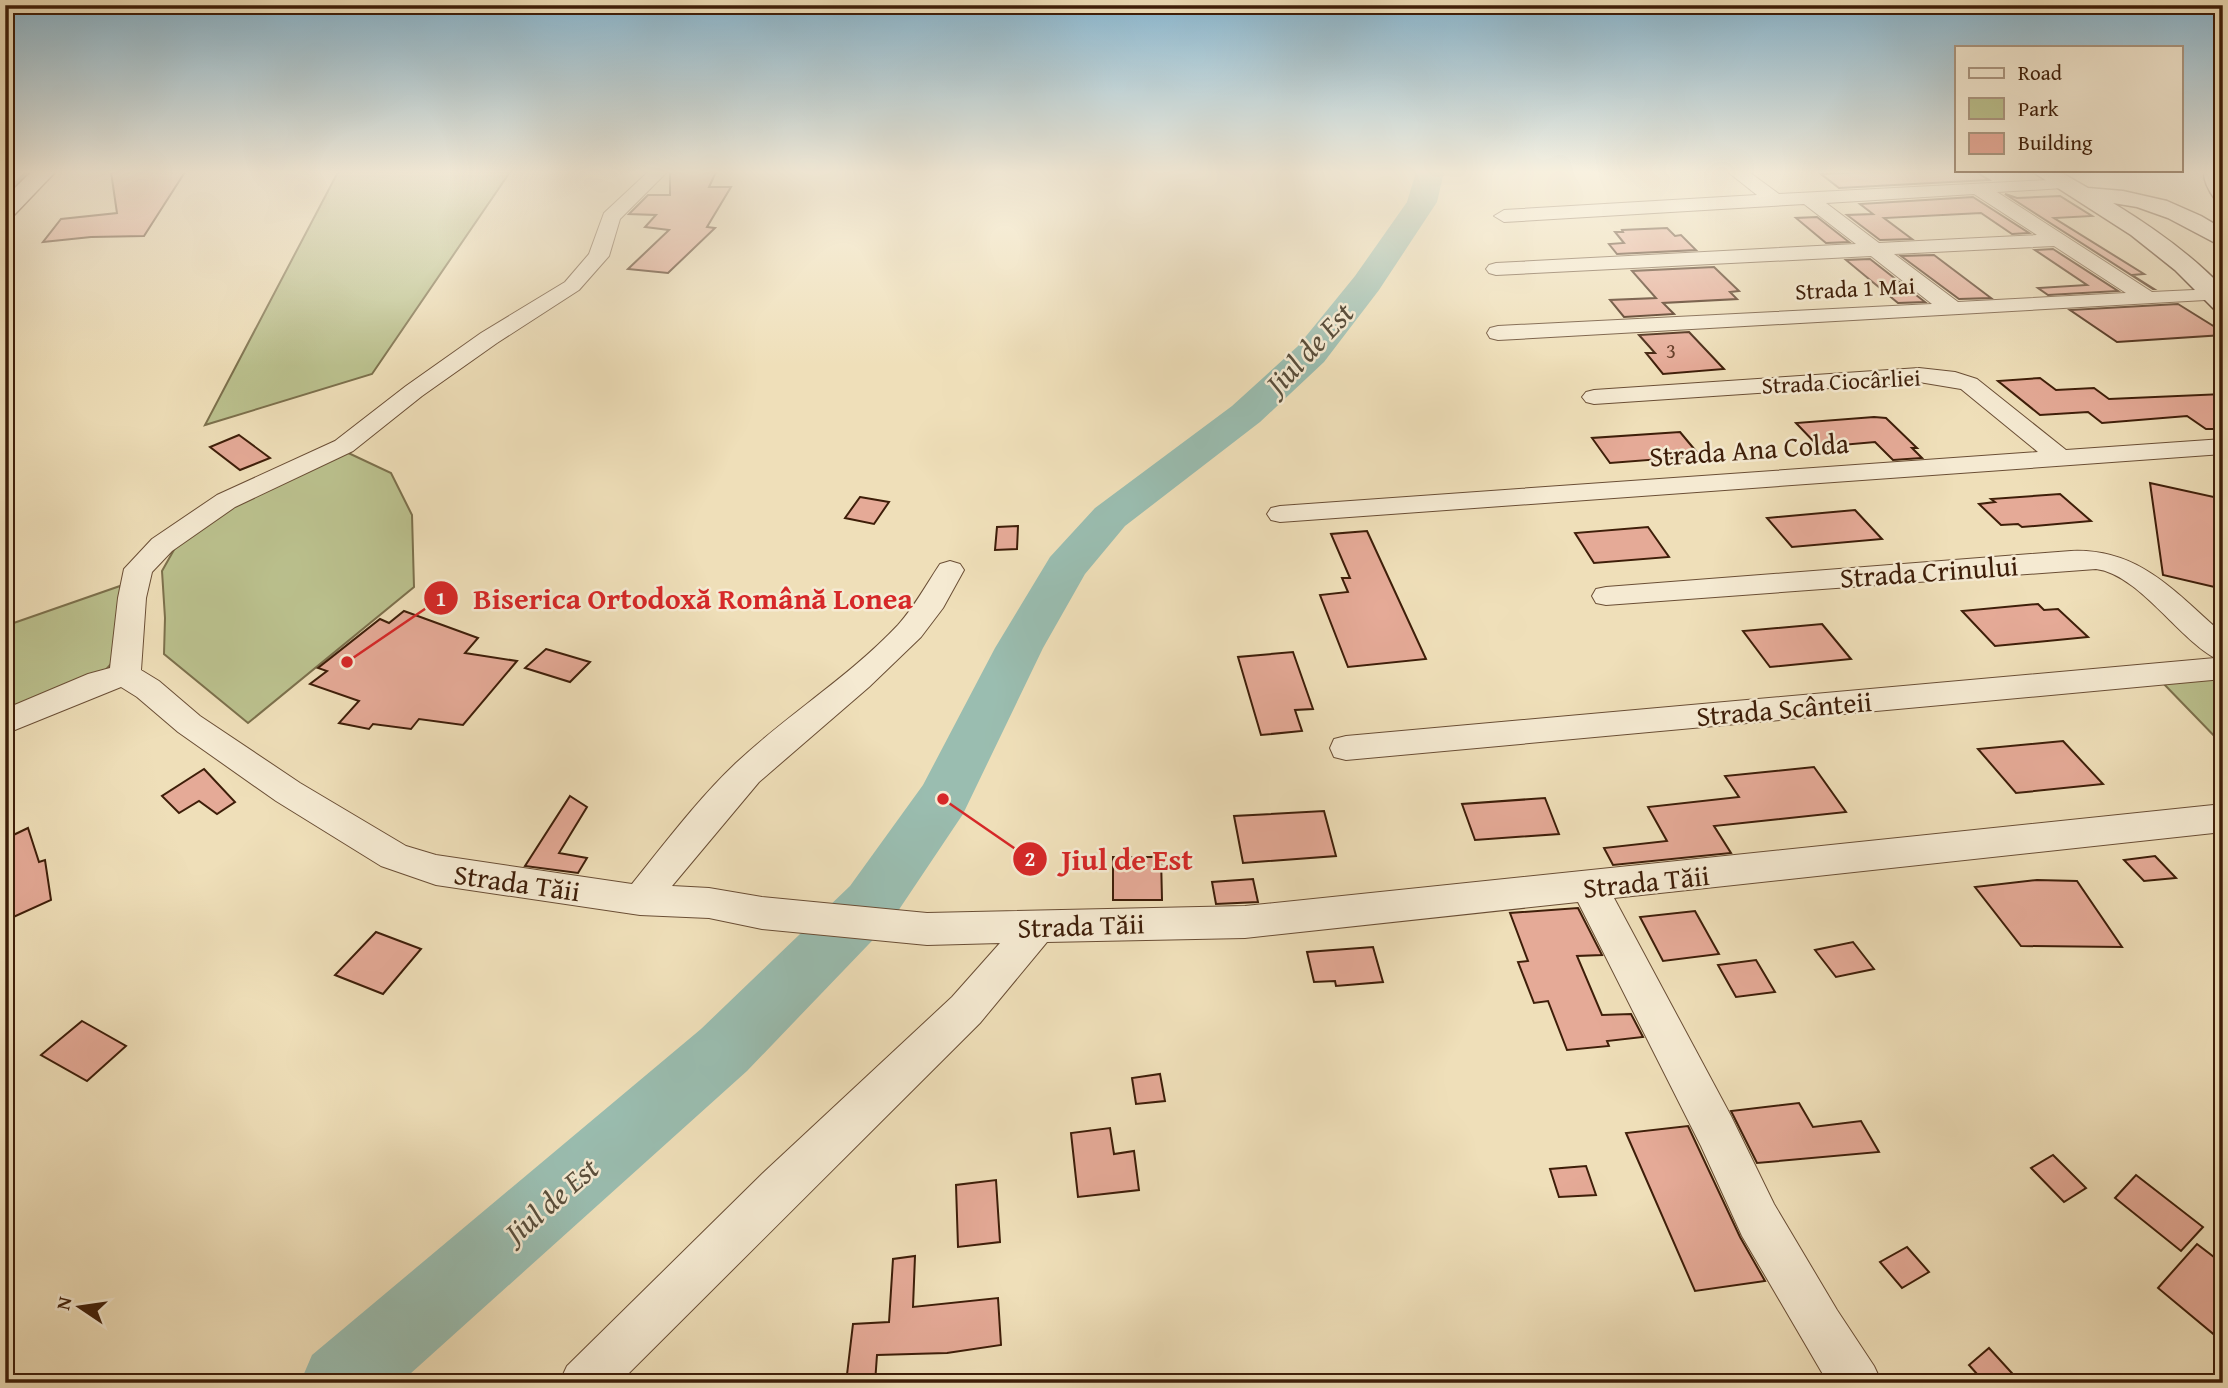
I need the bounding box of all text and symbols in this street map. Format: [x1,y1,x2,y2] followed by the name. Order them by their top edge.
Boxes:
[1955,46,2182,172] legend
[2018,57,2063,88] text: Road
[2018,93,2059,124] text: Park
[2018,127,2093,158] text: Building
[1794,268,1916,308] street label: Strada 1 Mai
[1251,292,1364,408] water label: Jiul de Est
[1666,335,1676,366] house number: 3
[1761,360,1921,402] street label: Strada Ciocârliei
[1648,422,1851,476] street label: Strada Ana Colda
[1838,544,2020,598] street label: Strada Crinului
[424,573,927,624] callout: Biserica Ortodoxă Română Lonea
[473,576,913,620] text: Biserica Ortodoxă Română Lonea
[436,583,446,614] text: 1
[1694,680,1874,736] street label: Strada Scânteii
[1012,834,1207,885] callout: Jiul de Est
[1056,837,1193,881] text: Jiul de Est
[1025,843,1035,874] text: 2
[451,853,583,911] street label: Strada Tăii
[1581,854,1711,908] street label: Strada Tăii
[1017,902,1145,948] street label: Strada Tăii
[490,1146,608,1257] water label: Jiul de Est
[46,1272,116,1342] north arrow
[48,1294,79,1313] text: N

